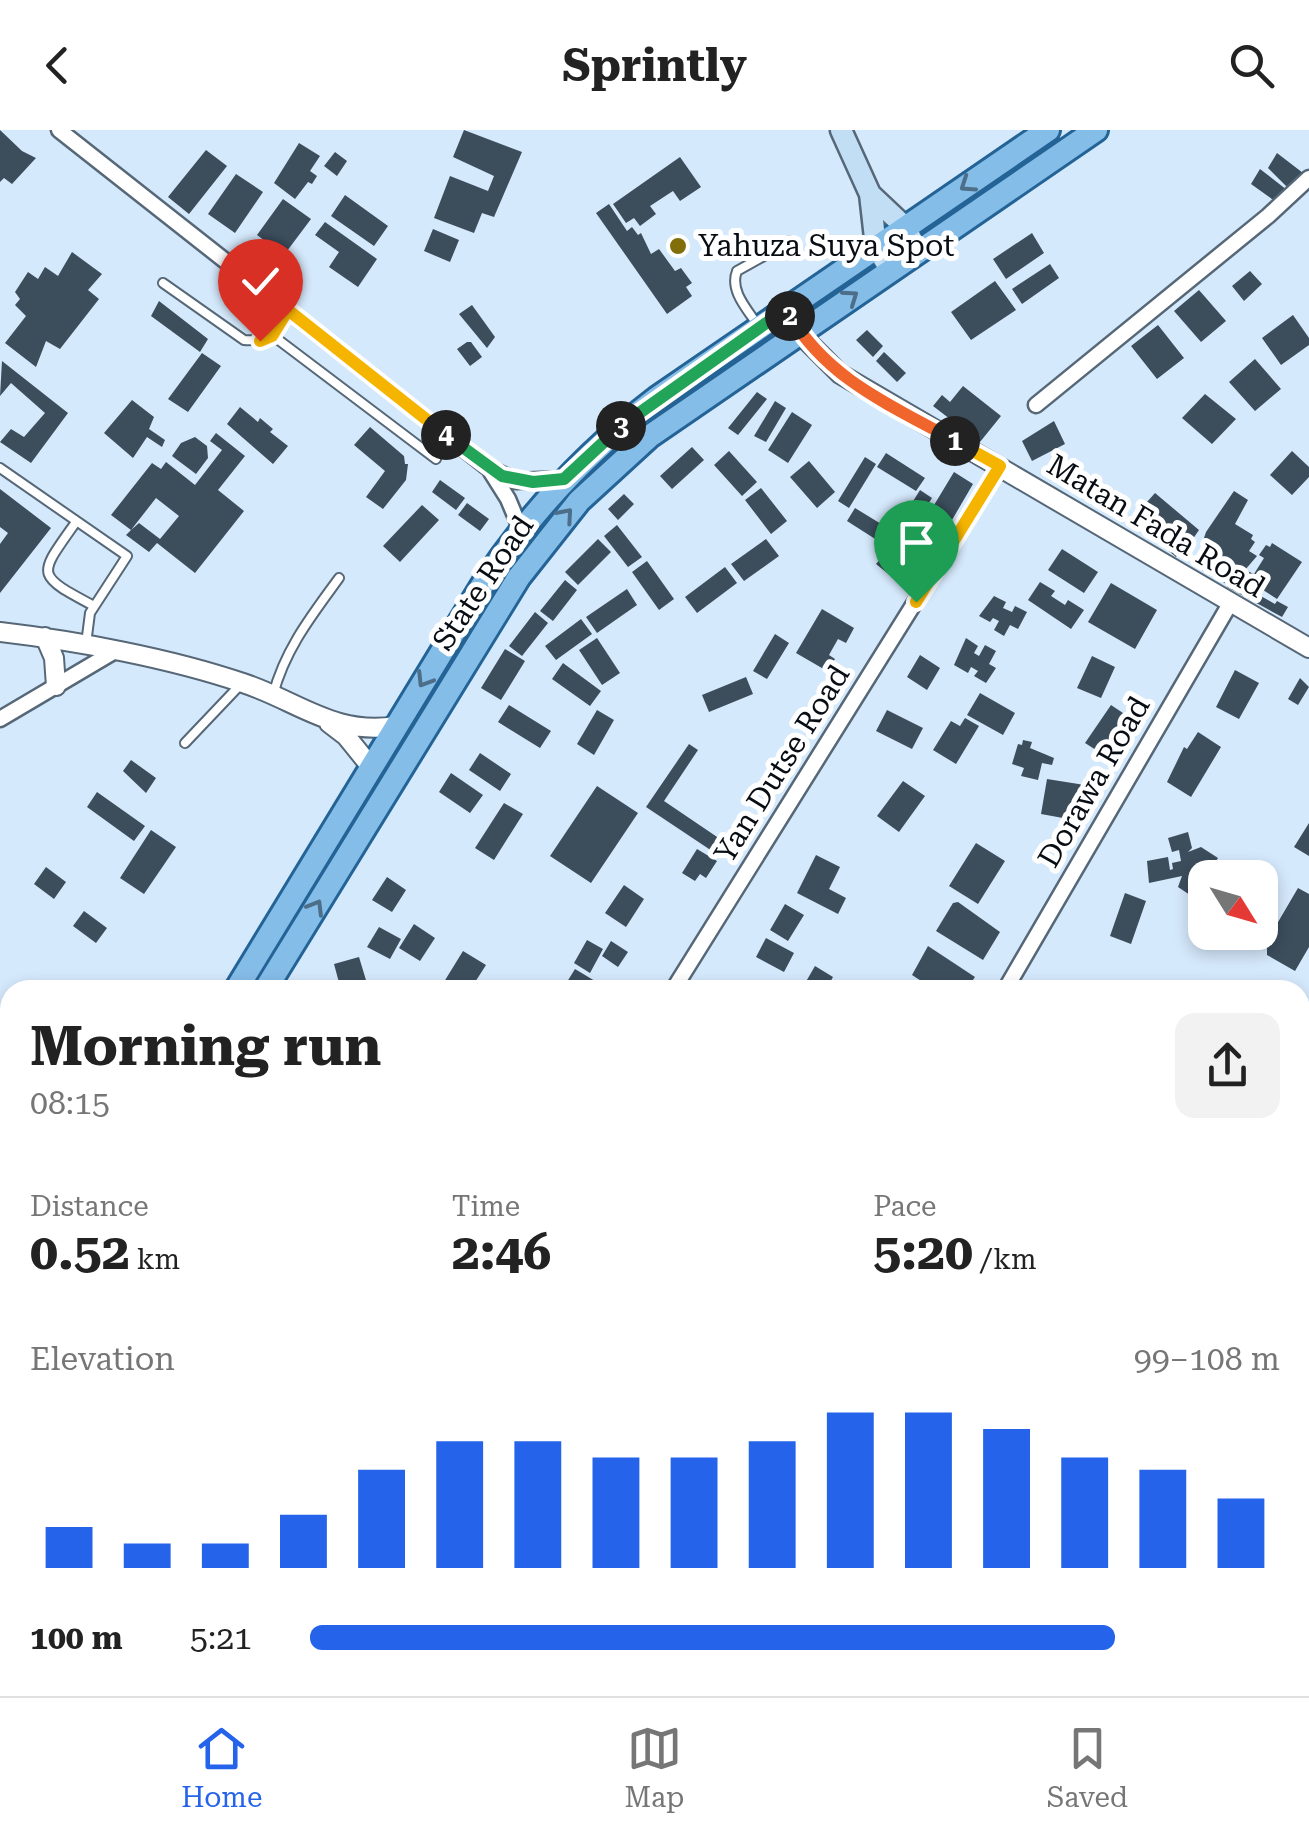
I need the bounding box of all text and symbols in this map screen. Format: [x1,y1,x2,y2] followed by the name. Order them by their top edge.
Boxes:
[30,38,85,93] icon: back
[1224,38,1279,93] icon: search
[562,39,747,92] text: Sprintly
[960,173,979,191] one-way arrow
[698,228,955,263] place label: Yahuza Suya Spot
[667,235,689,257] marker: Yahuza Suya Spot
[218,239,303,342] pin
[233,254,288,309] icon: check
[765,291,815,341] pin: 2
[840,291,858,309] one-way arrow
[782,299,798,332] text: 2
[596,401,646,451] pin: 3
[613,409,629,442] text: 3
[421,410,471,460] pin: 4
[930,416,980,466] pin: 1
[438,418,454,451] text: 4
[947,424,963,457] text: 1
[1041,447,1271,604] street label: Matan Fada Road
[874,500,959,603] pin
[425,509,540,656] street label: State Road
[555,509,573,527] one-way arrow
[889,515,944,570] icon: arrive
[707,658,856,869] street label: Yan Dutse Road
[417,669,436,687] one-way arrow
[1031,690,1157,873] street label: Dorawa Road
[1188,860,1278,950] north arrow
[1188,860,1278,950] map controls
[304,900,323,918] one-way arrow
[1175,1013,1280,1118] button: share
[30,1014,381,1078] text: Morning run
[30,1084,110,1122] text: 08:15
[30,1190,149,1223] text: Distance
[452,1190,520,1223] text: Time
[873,1190,937,1223] text: Pace
[30,1223,130,1281] text: 0.52
[452,1223,551,1281] text: 2:46
[873,1223,973,1281] text: 5:20
[130,1243,180,1276] text: km
[973,1243,1037,1276] text: /km
[30,1340,175,1378] text: Elevation
[1134,1340,1280,1378] text: 99–108 m
[30,1619,123,1657] text: 100 m
[190,1619,252,1657] text: 5:21
[181,1721,262,1814] tab: Home
[625,1721,684,1814] tab: Map
[1047,1721,1128,1814] tab: Saved

